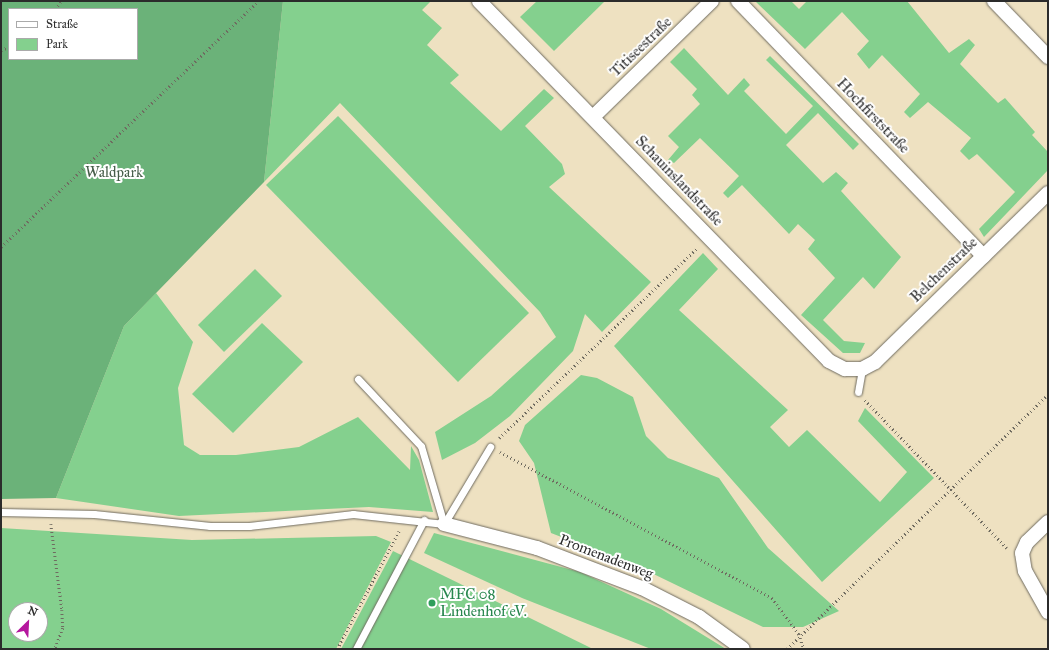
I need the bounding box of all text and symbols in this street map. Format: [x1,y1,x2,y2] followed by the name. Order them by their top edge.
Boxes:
[8,8,138,60] legend
[607,13,675,81] street label: Titiseestraße
[46,17,78,31] text: Straße
[46,37,68,51] text: Park
[833,75,913,157] street label: Hochfirststraße
[631,132,727,230] street label: Schauinslandstraße
[85,164,143,182] park label: Waldpark
[907,234,981,306] street label: Belchenstraße
[556,531,656,583] street label: Promenadenweg
[440,585,527,620] place label: MFC 08 Lindenhof eV.
[427,598,437,608] marker: MFC 08 Lindenhof eV.
[8,602,48,642] north arrow
[26,604,40,619] text: N

